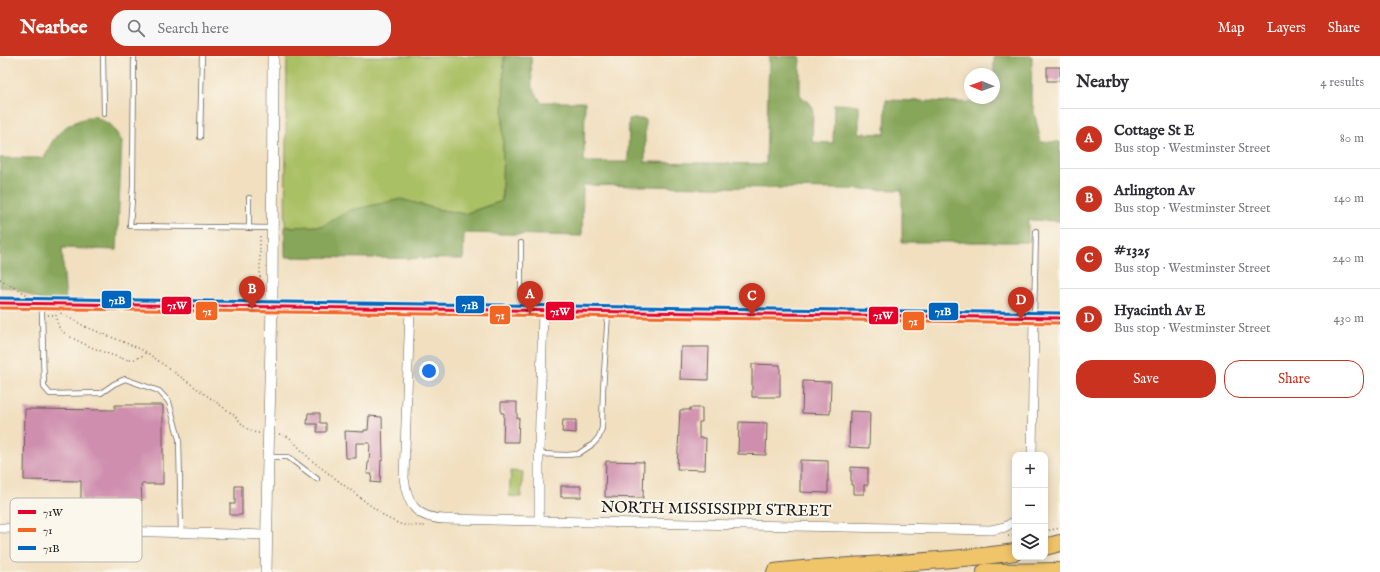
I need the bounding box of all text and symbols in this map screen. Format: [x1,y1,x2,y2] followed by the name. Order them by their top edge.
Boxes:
[111,10,391,46] search box
[20,16,87,40] text: Nearbee
[125,17,147,39] icon: search
[157,19,229,38] text: Search here
[1218,19,1245,37] text: Map
[1267,19,1306,37] text: Layers
[1328,19,1360,37] text: Share
[964,68,1000,104] north arrow
[1076,72,1129,93] text: Nearby
[1320,74,1364,91] text: 4 results
[1114,121,1194,140] text: Cottage St E
[1085,130,1093,147] text: A
[1340,130,1364,147] text: 80 m
[1114,140,1270,157] text: Bus stop · Westminster Street
[1114,181,1195,200] text: Arlington Av
[1085,190,1093,207] text: B
[1334,190,1364,207] text: 140 m
[1114,200,1270,217] text: Bus stop · Westminster Street
[1114,241,1150,260] text: #1325
[1084,250,1094,267] text: C
[1332,250,1364,267] text: 240 m
[1114,260,1270,277] text: Bus stop · Westminster Street
[239,276,265,309] pin: B
[517,281,543,314] pin: A
[739,283,765,316] pin: C
[1008,287,1034,320] pin: D
[101,290,132,309] line badge: 71B
[109,294,126,308] text: 71B
[455,295,485,314] line badge: 71B
[161,296,192,315] line badge: 71W
[167,299,188,313] text: 71W
[462,299,479,313] text: 71B
[195,301,218,321] line badge: 71
[545,301,575,321] line badge: 71W
[1114,301,1205,320] text: Hyacinth Av E
[928,302,959,321] line badge: 71B
[202,305,212,319] text: 71
[489,305,511,325] line badge: 71
[550,305,571,319] text: 71W
[935,305,952,319] text: 71B
[868,306,899,325] line badge: 71W
[495,309,505,323] text: 71
[873,309,894,323] text: 71W
[1084,310,1094,327] text: D
[1334,310,1364,327] text: 430 m
[902,311,925,331] line badge: 71
[908,315,918,329] text: 71
[1114,320,1270,337] text: Bus stop · Westminster Street
[1076,360,1216,398] button: Save
[1224,360,1364,398] button: Share
[419,361,439,381] your location
[1012,452,1048,560] map controls
[1012,452,1048,488] button: +
[1012,488,1048,524] button: −
[10,498,142,562] legend
[601,498,832,522] street label: NORTH MISSISSIPPI STREET
[43,506,63,520] text: 71W
[43,524,52,538] text: 71
[1012,524,1048,560] button: layers
[43,542,60,556] text: 71B

